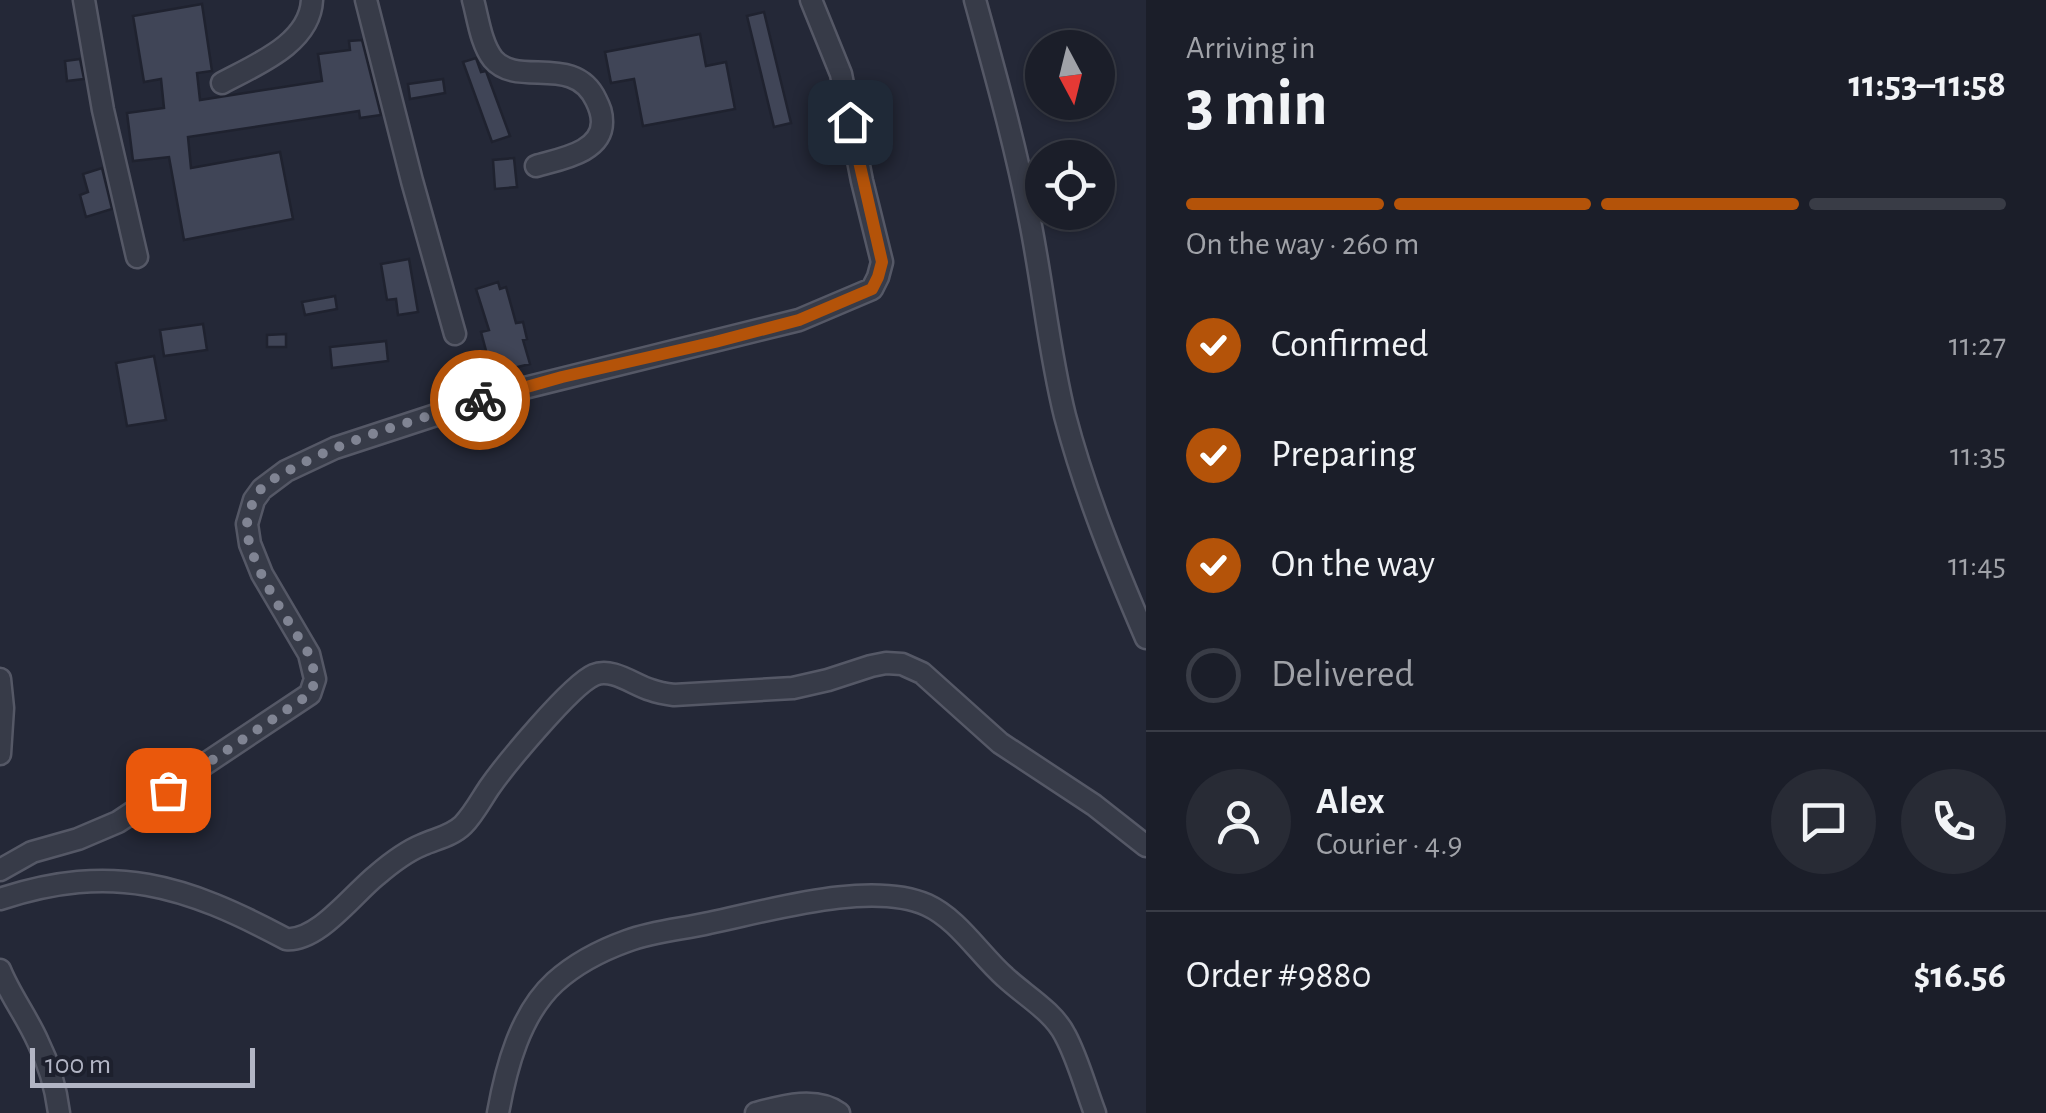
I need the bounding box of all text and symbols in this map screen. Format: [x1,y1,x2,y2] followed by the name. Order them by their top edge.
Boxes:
[1025,30,1115,120] north arrow
[1025,30,1115,230] map controls
[1186,32,1315,64] text: Arriving in
[1848,66,2006,104] text: 11:53–11:58
[1186,72,1328,137] text: 3 min
[808,80,893,165] pin
[823,95,878,150] icon: home
[1025,140,1115,230] button: locate
[1186,228,1419,260] text: On the way · 260 m
[1186,318,1241,373] icon: check
[1271,326,1428,364] text: Confirmed
[1949,329,2006,361] text: 11:27
[430,350,530,450] courier
[453,373,508,428] icon: bike
[1186,428,1241,483] icon: check
[1271,436,1416,474] text: Preparing
[1950,439,2006,471] text: 11:35
[1186,538,1241,593] icon: check
[1271,546,1435,584] text: On the way
[1948,549,2006,581] text: 11:45
[1271,656,1414,694] text: Delivered
[126,748,211,833] pin
[141,763,196,818] icon: bag
[1186,769,1291,874] button: person
[1771,769,1876,874] button: chat
[1901,769,2006,874] button: phone
[1316,783,1385,821] text: Alex
[1316,828,1463,860] text: Courier · 4.9
[1186,957,1372,995] text: Order #9880
[1913,957,2006,995] text: $16.56
[30,1043,255,1088] scale bar
[45,1051,111,1079] text: 100 m

